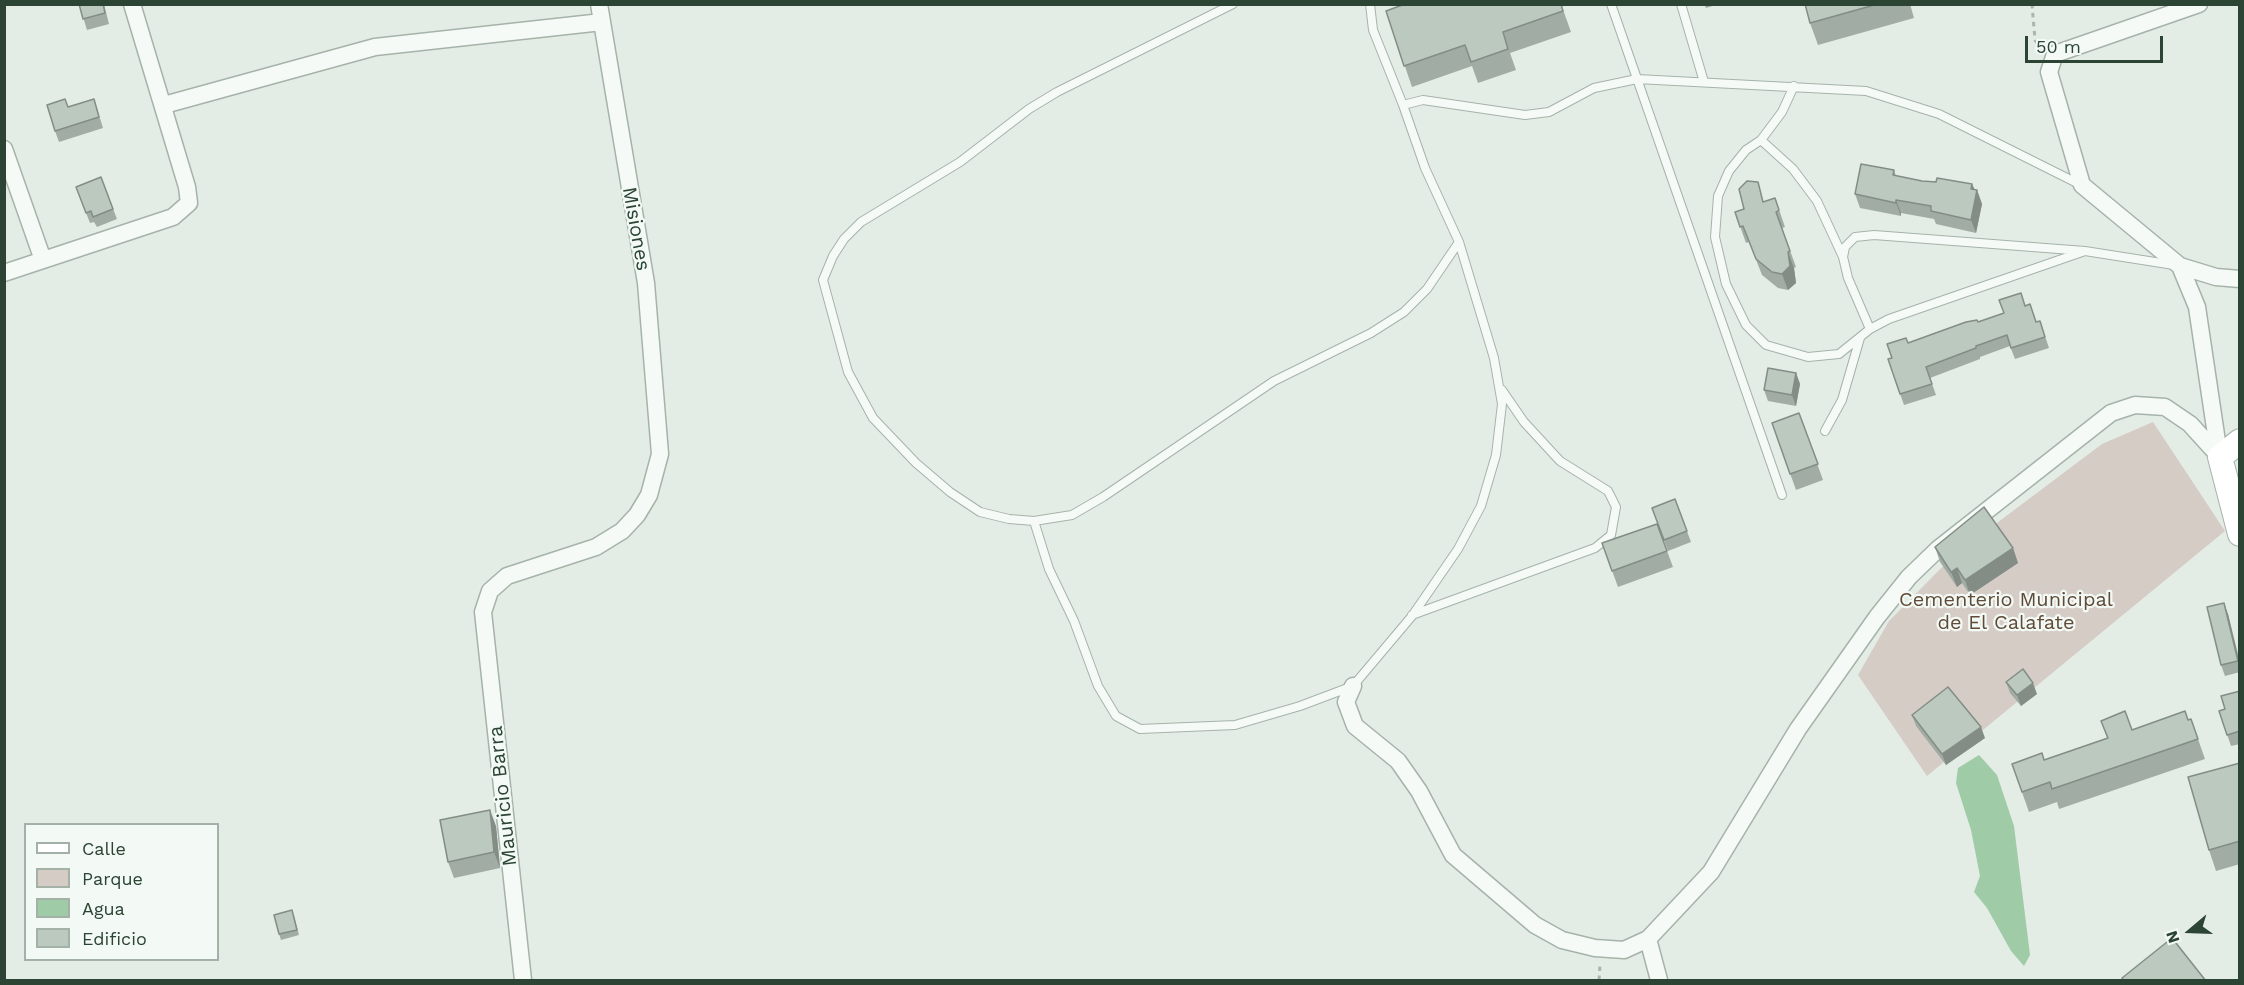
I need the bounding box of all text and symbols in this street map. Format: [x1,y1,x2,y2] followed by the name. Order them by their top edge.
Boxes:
[2028,24,2166,62] scale bar
[2036,36,2081,57] text: 50 m
[617,185,655,273] street label: Misiones
[1899,588,2113,635] park label: Cementerio Municipal de El Calafate
[484,725,522,867] street label: Mauricio Barra
[24,823,219,961] legend
[82,838,126,859] text: Calle
[82,868,143,889] text: Parque
[82,898,125,919] text: Agua
[2160,901,2220,961] north arrow
[82,928,147,949] text: Edificio
[2162,928,2183,946] text: N

